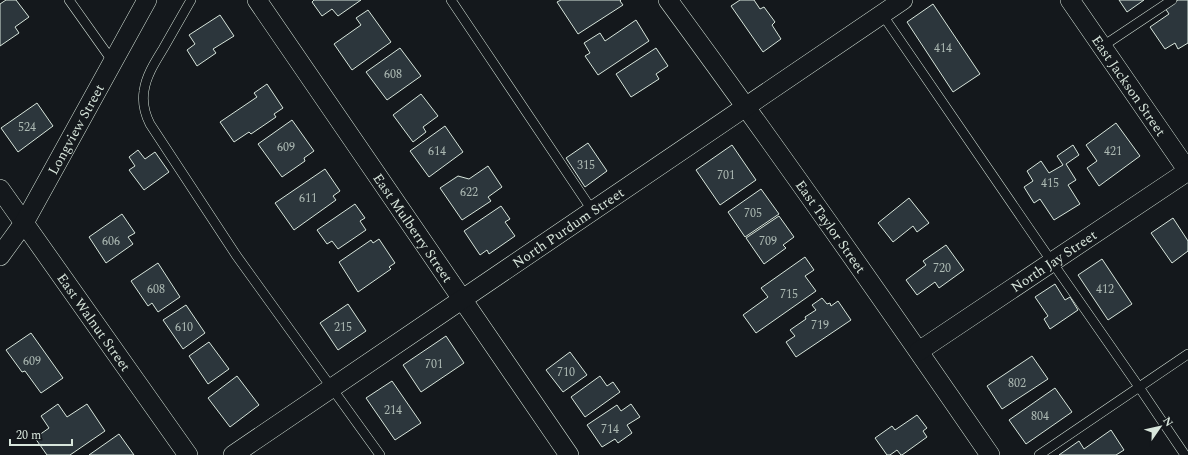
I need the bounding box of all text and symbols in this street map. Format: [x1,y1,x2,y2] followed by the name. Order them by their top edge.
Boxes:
[1086,31,1171,141] street label: East Jackson Street
[934,39,952,58] house number: 414
[384,65,402,84] house number: 608
[43,80,110,179] street label: Longview Street
[18,118,36,137] house number: 524
[277,138,295,157] house number: 609
[428,142,446,161] house number: 614
[1104,142,1122,161] house number: 421
[577,156,595,175] house number: 315
[717,166,735,185] house number: 701
[368,169,458,287] street label: East Mulberry Street
[1041,174,1059,193] house number: 415
[790,176,871,278] street label: East Taylor Street
[508,182,629,273] street label: North Purdum Street
[460,183,478,202] house number: 622
[299,189,317,208] house number: 611
[744,204,762,223] house number: 705
[1007,225,1101,298] street label: North Jay Street
[102,232,120,251] house number: 606
[759,232,777,251] house number: 709
[933,259,951,278] house number: 720
[52,269,136,376] street label: East Walnut Street
[147,280,165,299] house number: 608
[1096,280,1114,299] house number: 412
[780,285,798,304] house number: 715
[811,316,829,335] house number: 719
[175,318,193,337] house number: 610
[334,318,352,337] house number: 215
[23,352,41,371] house number: 609
[425,355,443,374] house number: 701
[557,363,575,382] house number: 710
[1008,374,1026,393] house number: 802
[384,401,402,420] house number: 214
[1031,407,1049,426] house number: 804
[1140,407,1180,447] north arrow
[1158,413,1177,430] text: N
[601,420,619,439] house number: 714
[10,421,72,447] scale bar
[16,426,41,445] text: 20 m

